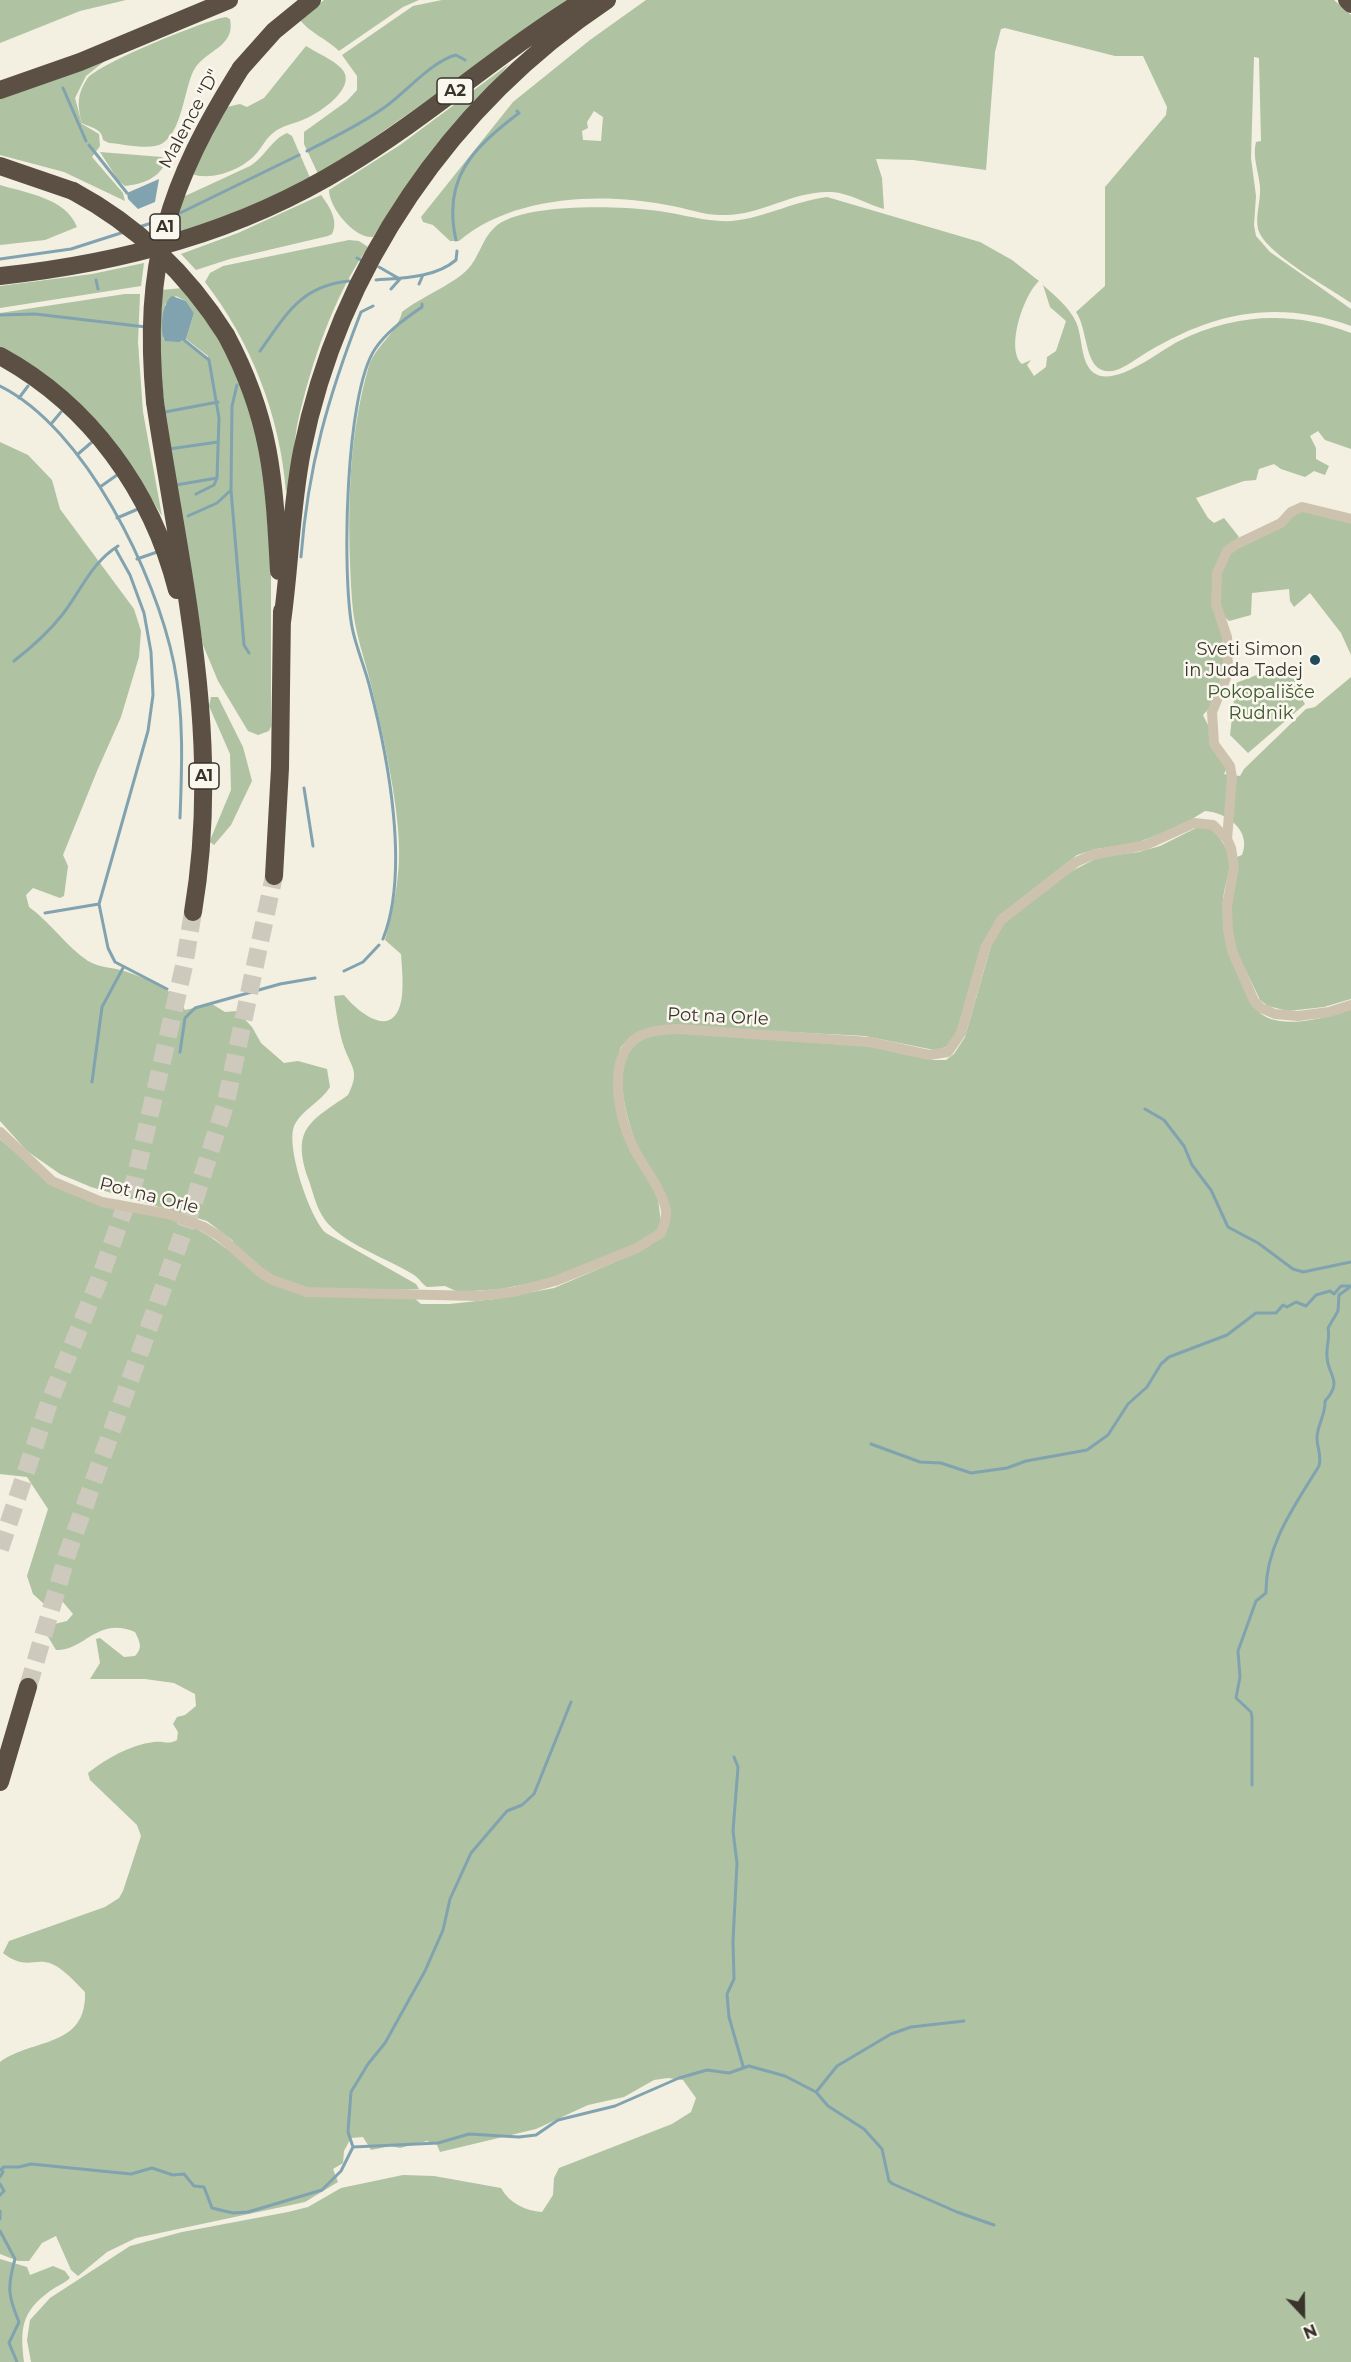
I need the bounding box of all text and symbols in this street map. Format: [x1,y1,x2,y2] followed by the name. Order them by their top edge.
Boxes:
[155,66,225,172] street label: Malence "D"
[437,78,473,104] road number: A2
[150,214,180,240] road number: A1
[1184,639,1303,682] place label: Sveti Simon in Juda Tadej
[1308,653,1322,667] marker: Sveti Simon in Juda Tadej
[1207,682,1315,724] park label: Pokopališče Rudnik
[189,763,219,789] road number: A1
[667,1004,769,1030] street label: Pot na Orle
[97,1173,201,1219] street label: Pot na Orle
[1273,2284,1333,2344] north arrow
[1300,2320,1319,2342] text: N

